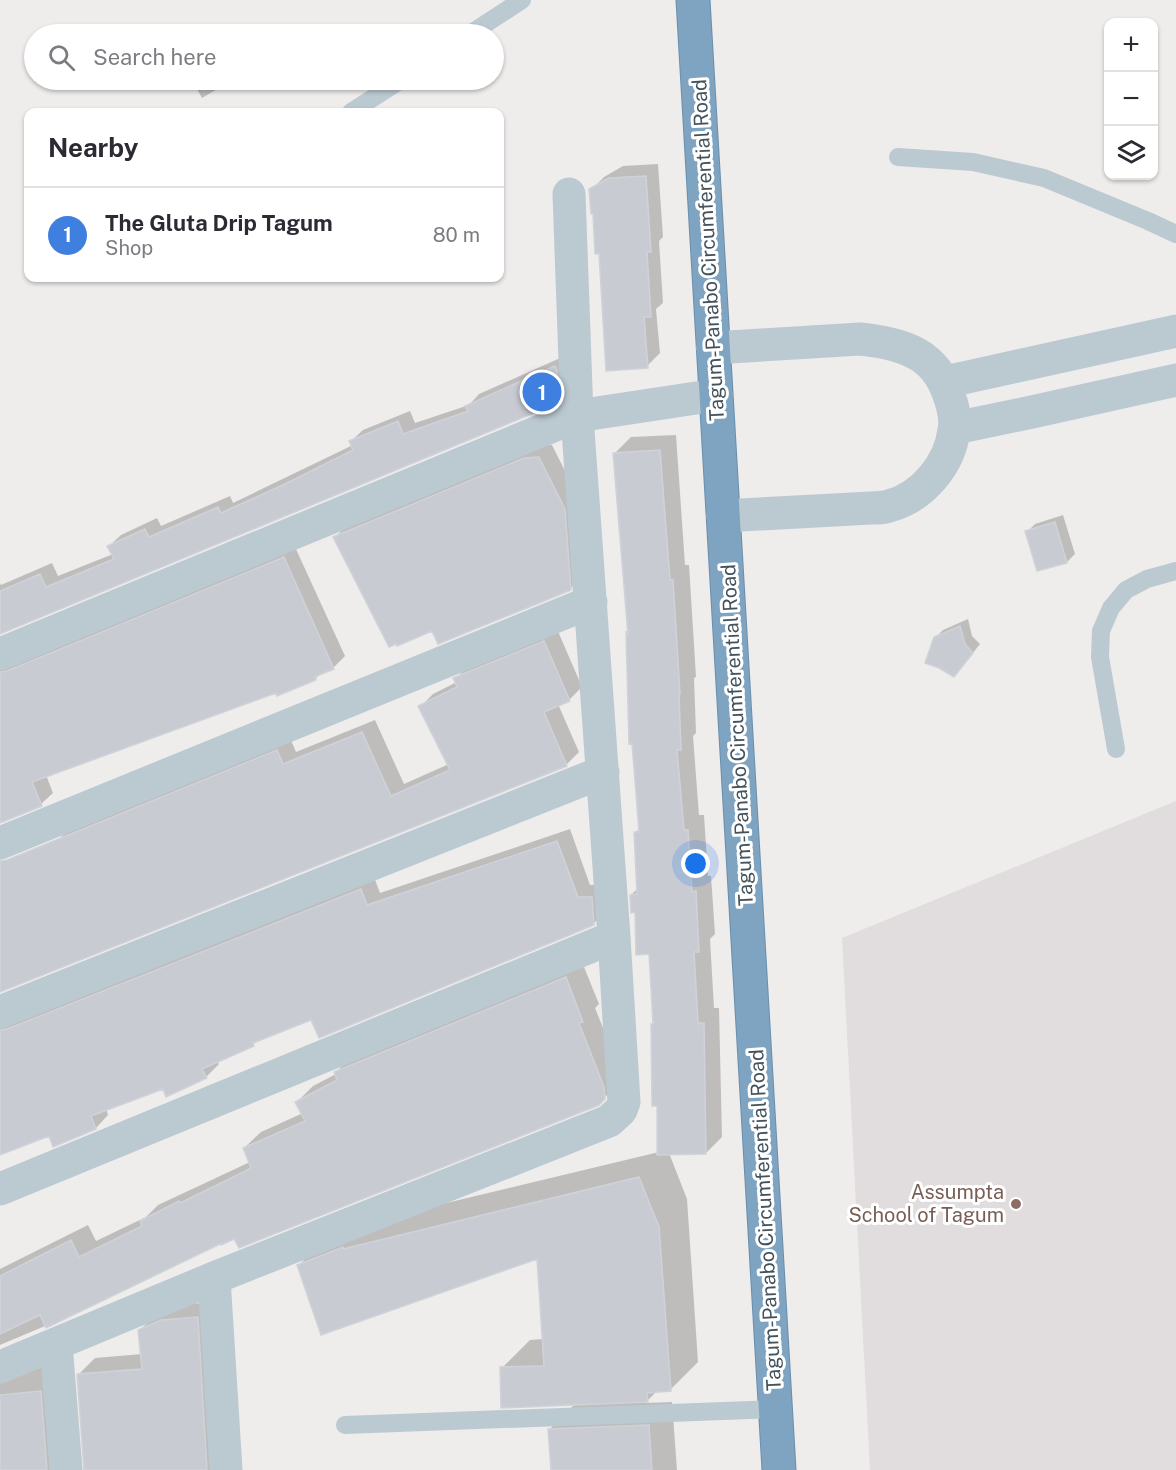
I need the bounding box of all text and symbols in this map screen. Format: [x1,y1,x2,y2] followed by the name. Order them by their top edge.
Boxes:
[1104,18,1158,180] map controls
[1104,18,1158,72] button: +
[24,24,504,90] search box
[45,41,78,74] icon: search
[93,44,217,70] text: Search here
[1104,72,1158,126] button: −
[687,79,729,421] street label: Tagum-Panabo Circumferential Road
[1104,126,1158,180] button: layers
[48,132,138,163] text: Nearby
[105,210,333,236] text: The Gluta Drip Tagum
[63,223,72,247] text: 1
[433,223,480,247] text: 80 m
[105,236,153,260] text: Shop
[522,370,562,414] pin: 1
[716,564,758,906] street label: Tagum-Panabo Circumferential Road
[681,849,710,878] your location
[744,1049,786,1391] street label: Tagum-Panabo Circumferential Road
[848,1180,1004,1227] place label: Assumpta School of Tagum
[1009,1197,1023,1211] marker: Assumpta School of Tagum

